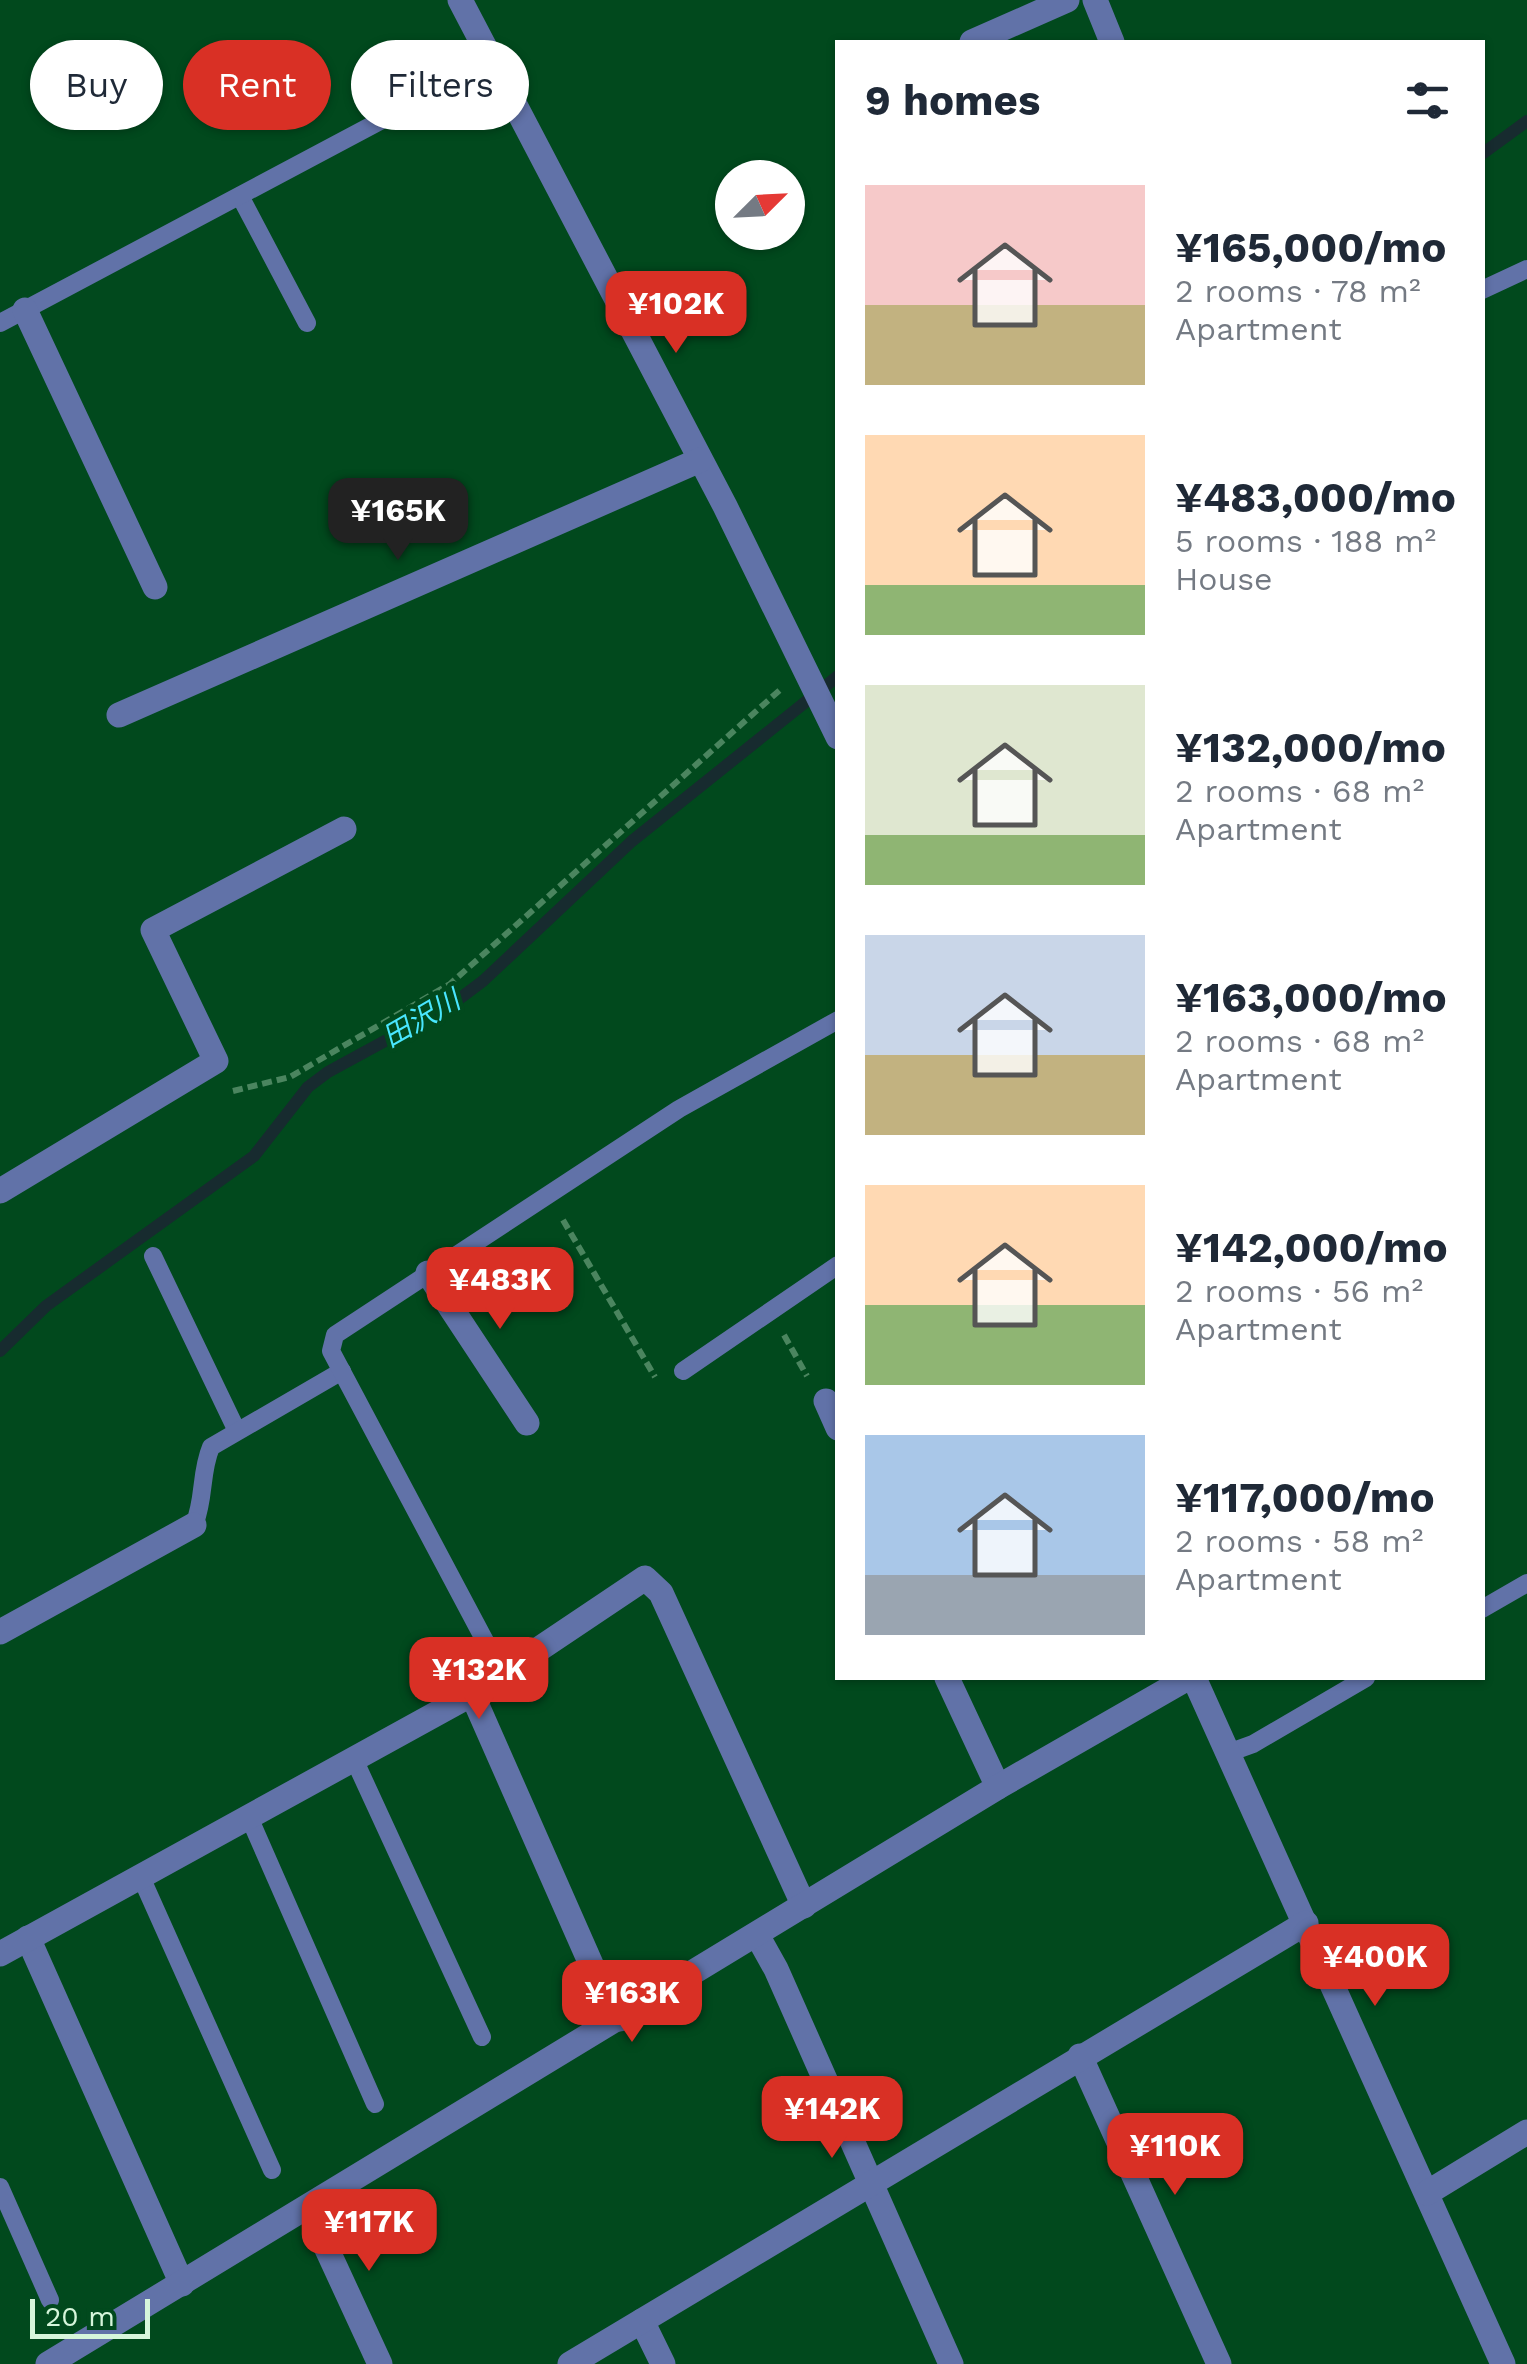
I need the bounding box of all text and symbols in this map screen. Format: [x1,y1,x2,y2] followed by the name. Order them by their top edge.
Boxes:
[30,40,163,130] chip: Buy
[183,40,331,130] chip: Rent
[351,40,529,130] chip: Filters
[1400,73,1455,128] icon: filters
[865,76,1040,125] text: 9 homes
[715,160,805,250] north arrow
[715,160,805,250] map controls
[1175,223,1446,272] text: ¥165,000/mo
[945,225,1065,345] icon: home
[606,271,746,356] pin: ¥102K
[1175,272,1421,310] text: 2 rooms · 78 m²
[628,284,724,322] text: ¥102K
[1175,310,1342,348] text: Apartment
[1175,473,1456,522] text: ¥483,000/mo
[945,475,1065,595] icon: home
[328,478,468,563] pin: ¥165K
[350,491,446,529] text: ¥165K
[1175,522,1436,560] text: 5 rooms · 188 m²
[1175,560,1273,598] text: House
[1175,723,1446,772] text: ¥132,000/mo
[945,725,1065,845] icon: home
[1175,772,1424,810] text: 2 rooms · 68 m²
[1175,810,1342,848] text: Apartment
[1175,973,1447,1022] text: ¥163,000/mo
[945,975,1065,1095] icon: home
[377,982,468,1054] water label: 田沢川
[1175,1022,1424,1060] text: 2 rooms · 68 m²
[1175,1060,1342,1098] text: Apartment
[1175,1223,1448,1272] text: ¥142,000/mo
[945,1225,1065,1345] icon: home
[430,1247,570,1332] pin: ¥483K
[449,1260,551,1298] text: ¥483K
[1175,1272,1423,1310] text: 2 rooms · 56 m²
[1175,1310,1342,1348] text: Apartment
[1175,1473,1435,1522] text: ¥117,000/mo
[945,1475,1065,1595] icon: home
[1175,1522,1423,1560] text: 2 rooms · 58 m²
[1175,1560,1342,1598] text: Apartment
[409,1637,549,1722] pin: ¥132K
[431,1650,527,1688] text: ¥132K
[1305,1924,1445,2009] pin: ¥400K
[1322,1937,1428,1975] text: ¥400K
[562,1960,702,2045] pin: ¥163K
[584,1973,680,2011] text: ¥163K
[762,2076,902,2161] pin: ¥142K
[784,2089,880,2127] text: ¥142K
[1105,2113,1245,2198] pin: ¥110K
[1129,2126,1221,2164] text: ¥110K
[299,2189,439,2274] pin: ¥117K
[324,2202,414,2240] text: ¥117K
[30,2294,150,2338] scale bar
[45,2300,115,2333] text: 20 m

